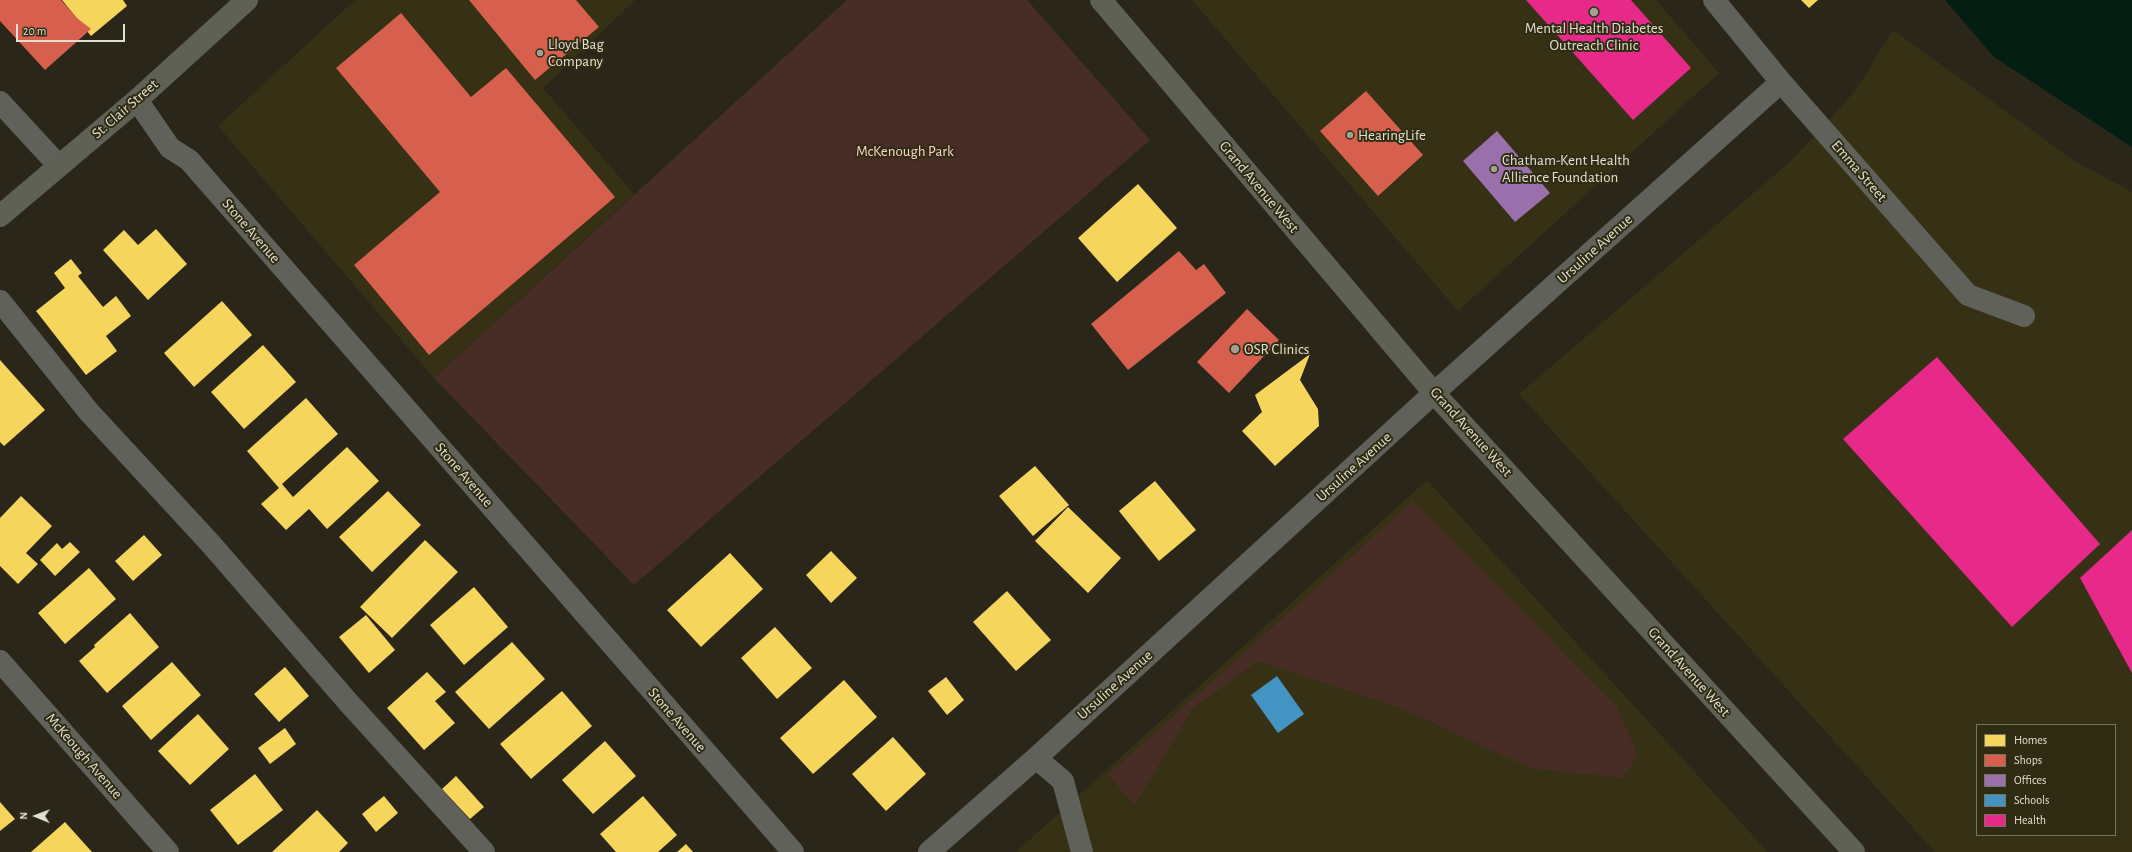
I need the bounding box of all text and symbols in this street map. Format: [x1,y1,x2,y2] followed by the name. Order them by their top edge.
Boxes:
[1588,6,1600,18] marker: Mental Health Diabetes Outreach Clinic
[18,16,127,42] scale bar
[1525,19,1663,54] place label: Mental Health Diabetes Outreach Clinic
[23,25,46,37] text: 20 m
[548,35,604,70] place label: Lloyd Bag Company
[535,48,545,58] marker: Lloyd Bag Company
[88,75,162,143] street label: St. Clair Street
[1358,126,1426,144] place label: HearingLife
[1345,130,1355,140] marker: HearingLife
[1215,137,1303,237] street label: Grand Avenue West
[1827,137,1891,205] street label: Emma Street
[856,142,954,160] park label: McKenough Park
[1502,151,1630,186] place label: Chatham-Kent Health Allience Foundation
[1489,164,1499,174] marker: Chatham-Kent Health Allience Foundation
[218,195,284,267] street label: Stone Avenue
[1554,210,1636,288] street label: Ursuline Avenue
[1244,340,1309,358] place label: OSR Clinics
[1229,343,1241,355] marker: OSR Clinics
[1426,383,1516,481] street label: Grand Avenue West
[1313,428,1395,506] street label: Ursuline Avenue
[431,439,497,511] street label: Stone Avenue
[1644,623,1734,721] street label: Grand Avenue West
[1074,646,1156,724] street label: Ursuline Avenue
[644,684,710,756] street label: Stone Avenue
[42,709,126,803] street label: McKeough Avenue
[1976,724,2116,836] legend
[2014,734,2047,746] text: Homes
[2014,754,2042,766] text: Shops
[2014,774,2047,786] text: Offices
[2014,794,2049,806] text: Schools
[16,796,56,836] north arrow
[18,812,29,820] text: N
[2014,814,2046,826] text: Health

